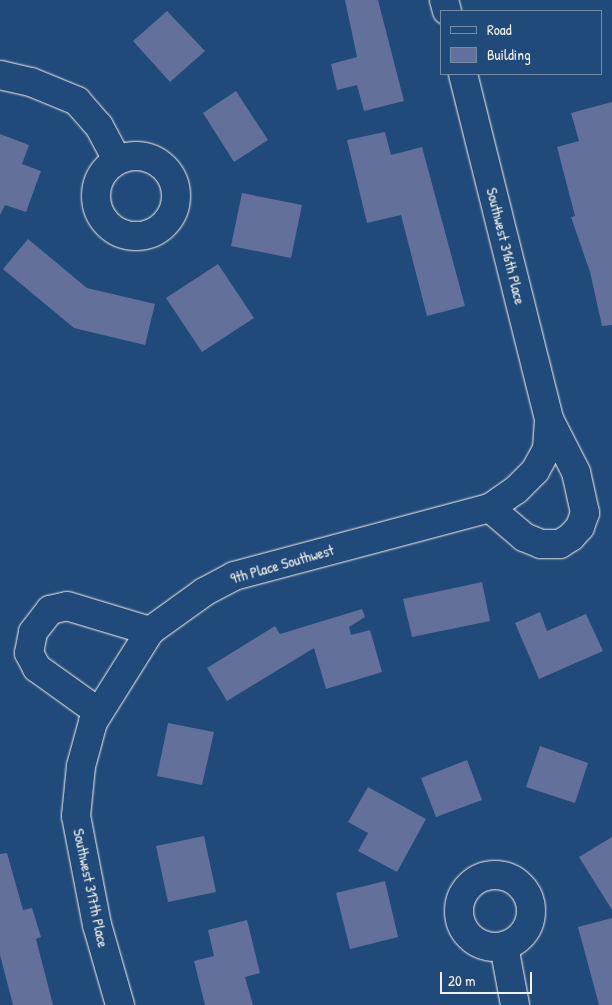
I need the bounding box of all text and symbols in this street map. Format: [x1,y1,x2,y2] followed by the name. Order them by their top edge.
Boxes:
[440,10,602,75] legend
[487,19,512,40] text: Road
[487,44,531,65] text: Building
[483,186,529,306] street label: Southwest 316th Place
[228,541,336,587] street label: 9th Place Southwest
[70,827,112,949] street label: Southwest 317th Place
[442,962,534,994] scale bar
[448,970,475,991] text: 20 m

